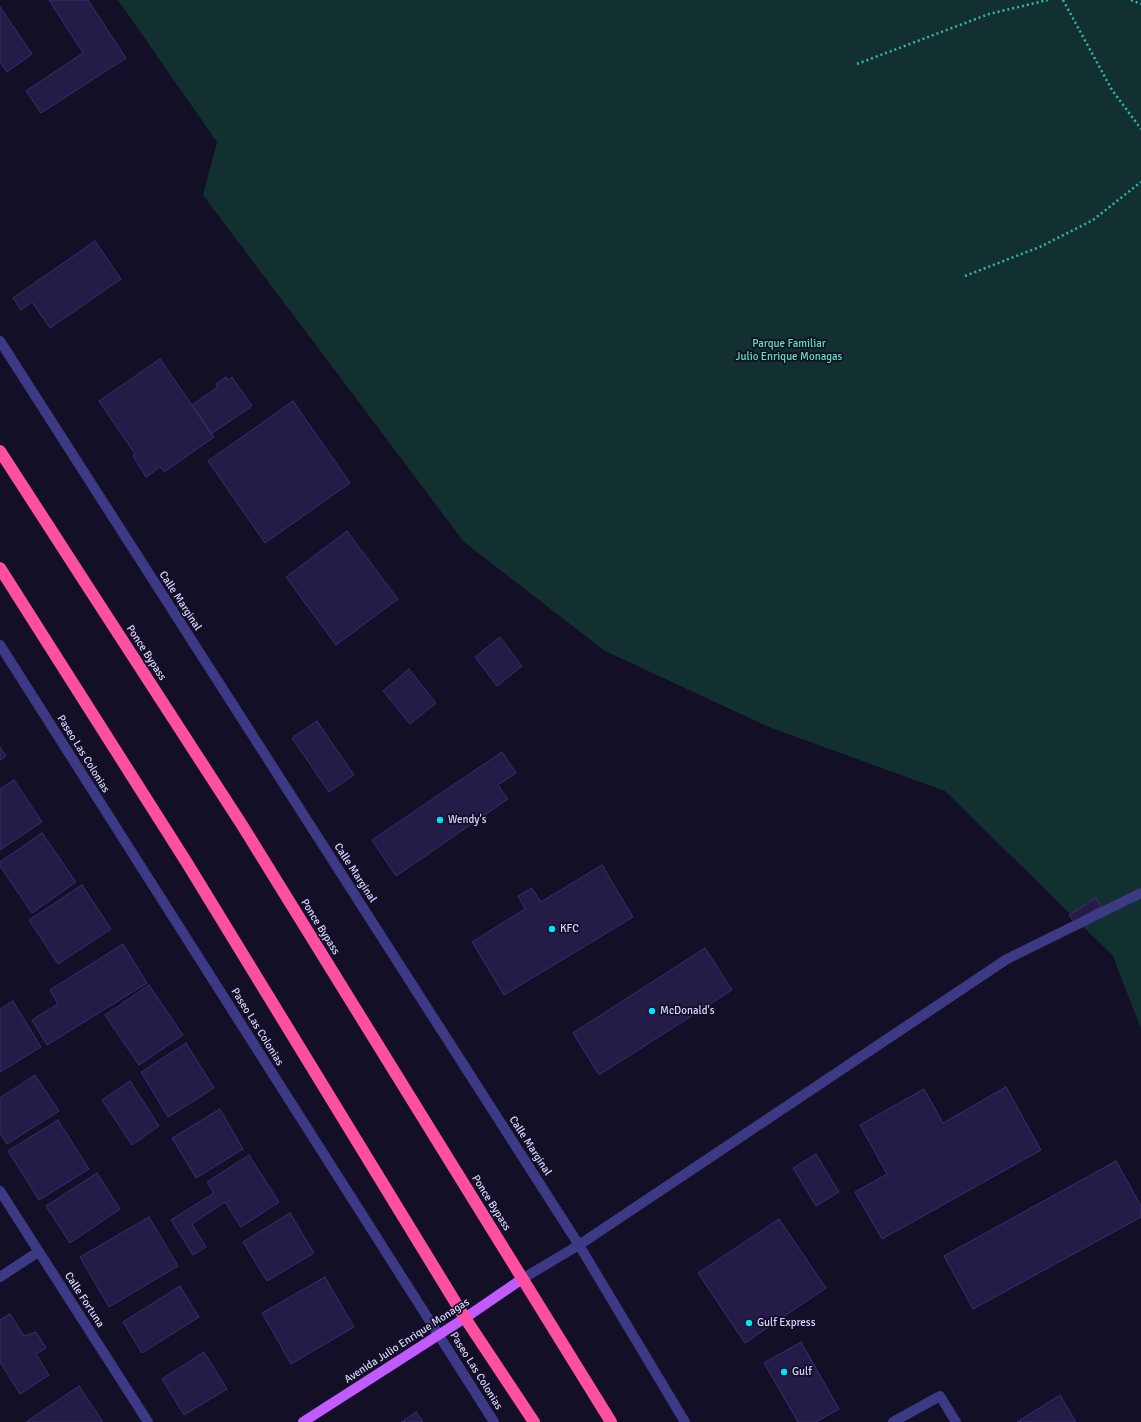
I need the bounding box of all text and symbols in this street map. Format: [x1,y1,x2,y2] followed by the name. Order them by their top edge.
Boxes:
[736,337,842,363] park label: Parque Familiar Julio Enrique Monagas
[156,569,204,633] street label: Calle Marginal
[123,623,169,683] street label: Ponce Bypass
[54,713,112,795] street label: Paseo Las Colonias
[448,813,486,827] place label: Wendy's
[435,815,445,825] marker: Wendy's
[331,841,379,905] street label: Calle Marginal
[298,897,342,957] street label: Ponce Bypass
[560,922,579,936] place label: KFC
[547,924,557,934] marker: KFC
[228,986,286,1068] street label: Paseo Las Colonias
[660,1004,715,1018] place label: McDonald's
[647,1006,657,1016] marker: McDonald's
[506,1114,554,1178] street label: Calle Marginal
[469,1173,513,1233] street label: Ponce Bypass
[61,1270,107,1330] street label: Calle Fortuna
[342,1296,472,1386] street label: Avenida Julio Enrique Monagas
[757,1316,815,1330] place label: Gulf Express
[744,1318,754,1328] marker: Gulf Express
[447,1330,505,1412] street label: Paseo Las Colonias
[792,1365,812,1379] place label: Gulf
[779,1367,789,1377] marker: Gulf

